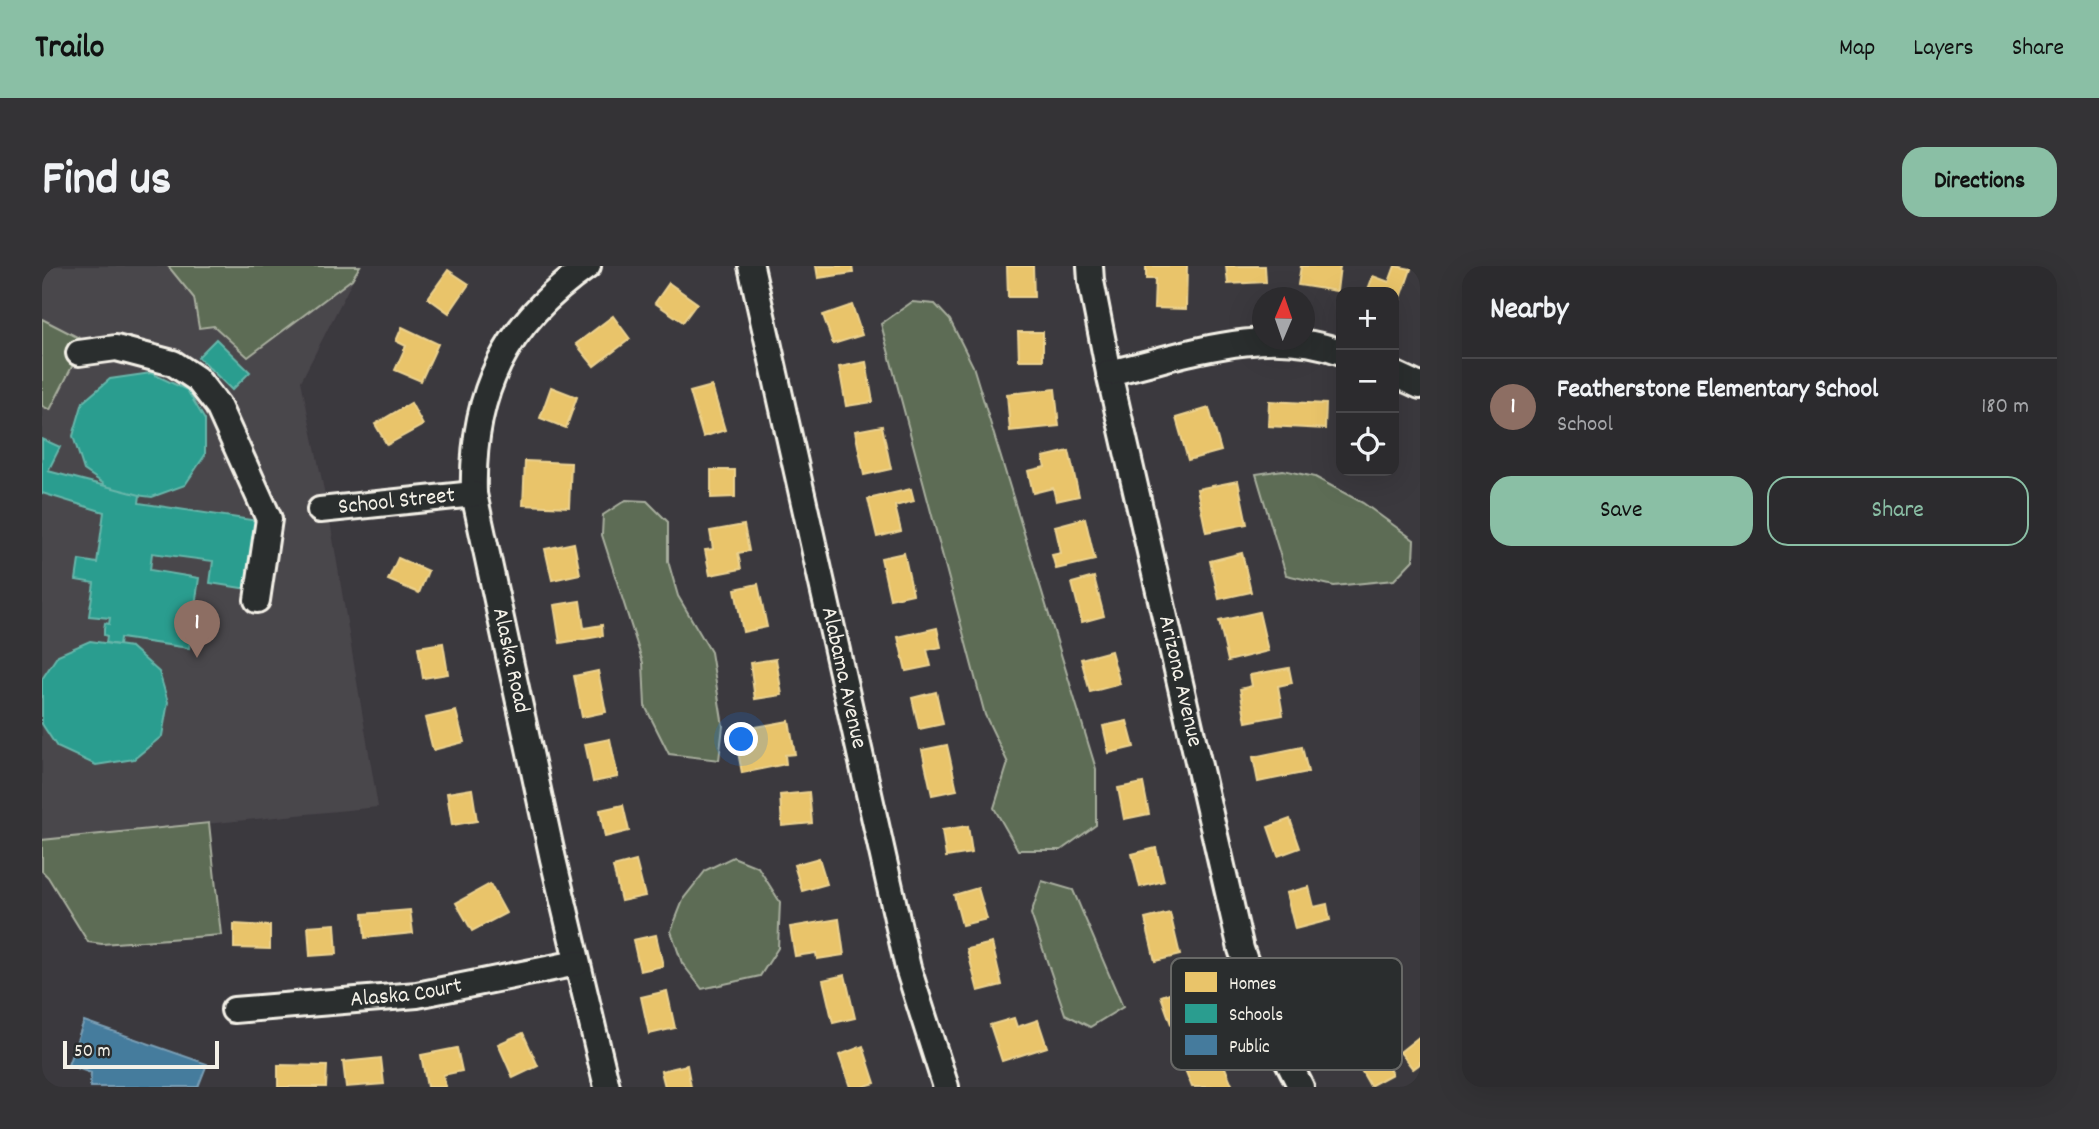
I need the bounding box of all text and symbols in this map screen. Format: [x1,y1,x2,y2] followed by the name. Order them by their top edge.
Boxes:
[35,26,105,73] text: Trailo
[1839,32,1875,66] text: Map
[1913,32,1974,66] text: Layers
[2012,32,2064,66] text: Share
[42,147,171,217] text: Find us
[1902,147,2057,217] button: Directions
[1252,287,1315,350] north arrow
[1336,287,1399,476] map controls
[1336,287,1399,350] button: +
[1490,290,1568,333] text: Nearby
[1336,350,1399,413] button: −
[1557,372,1878,409] text: Featherstone Elementary School
[1510,391,1516,424] text: 1
[1981,391,2029,424] text: 180 m
[1557,409,1613,442] text: School
[1336,413,1399,476] button: locate
[1490,476,1753,546] button: Save
[1767,476,2029,546] button: Share
[337,480,457,525] street label: School Street
[174,600,220,658] pin: 1
[811,604,875,752] street label: Alabama Avenue
[483,605,537,716] street label: Alaska Road
[1149,612,1211,750] street label: Arizona Avenue
[724,722,758,756] your location
[1171,958,1402,1070] legend
[349,970,465,1017] street label: Alaska Court
[1229,972,1277,999] text: Homes
[1229,1003,1283,1030] text: Schools
[1229,1035,1270,1062] text: Public
[63,1038,219,1070] scale bar
[74,1039,111,1066] text: 50 m

